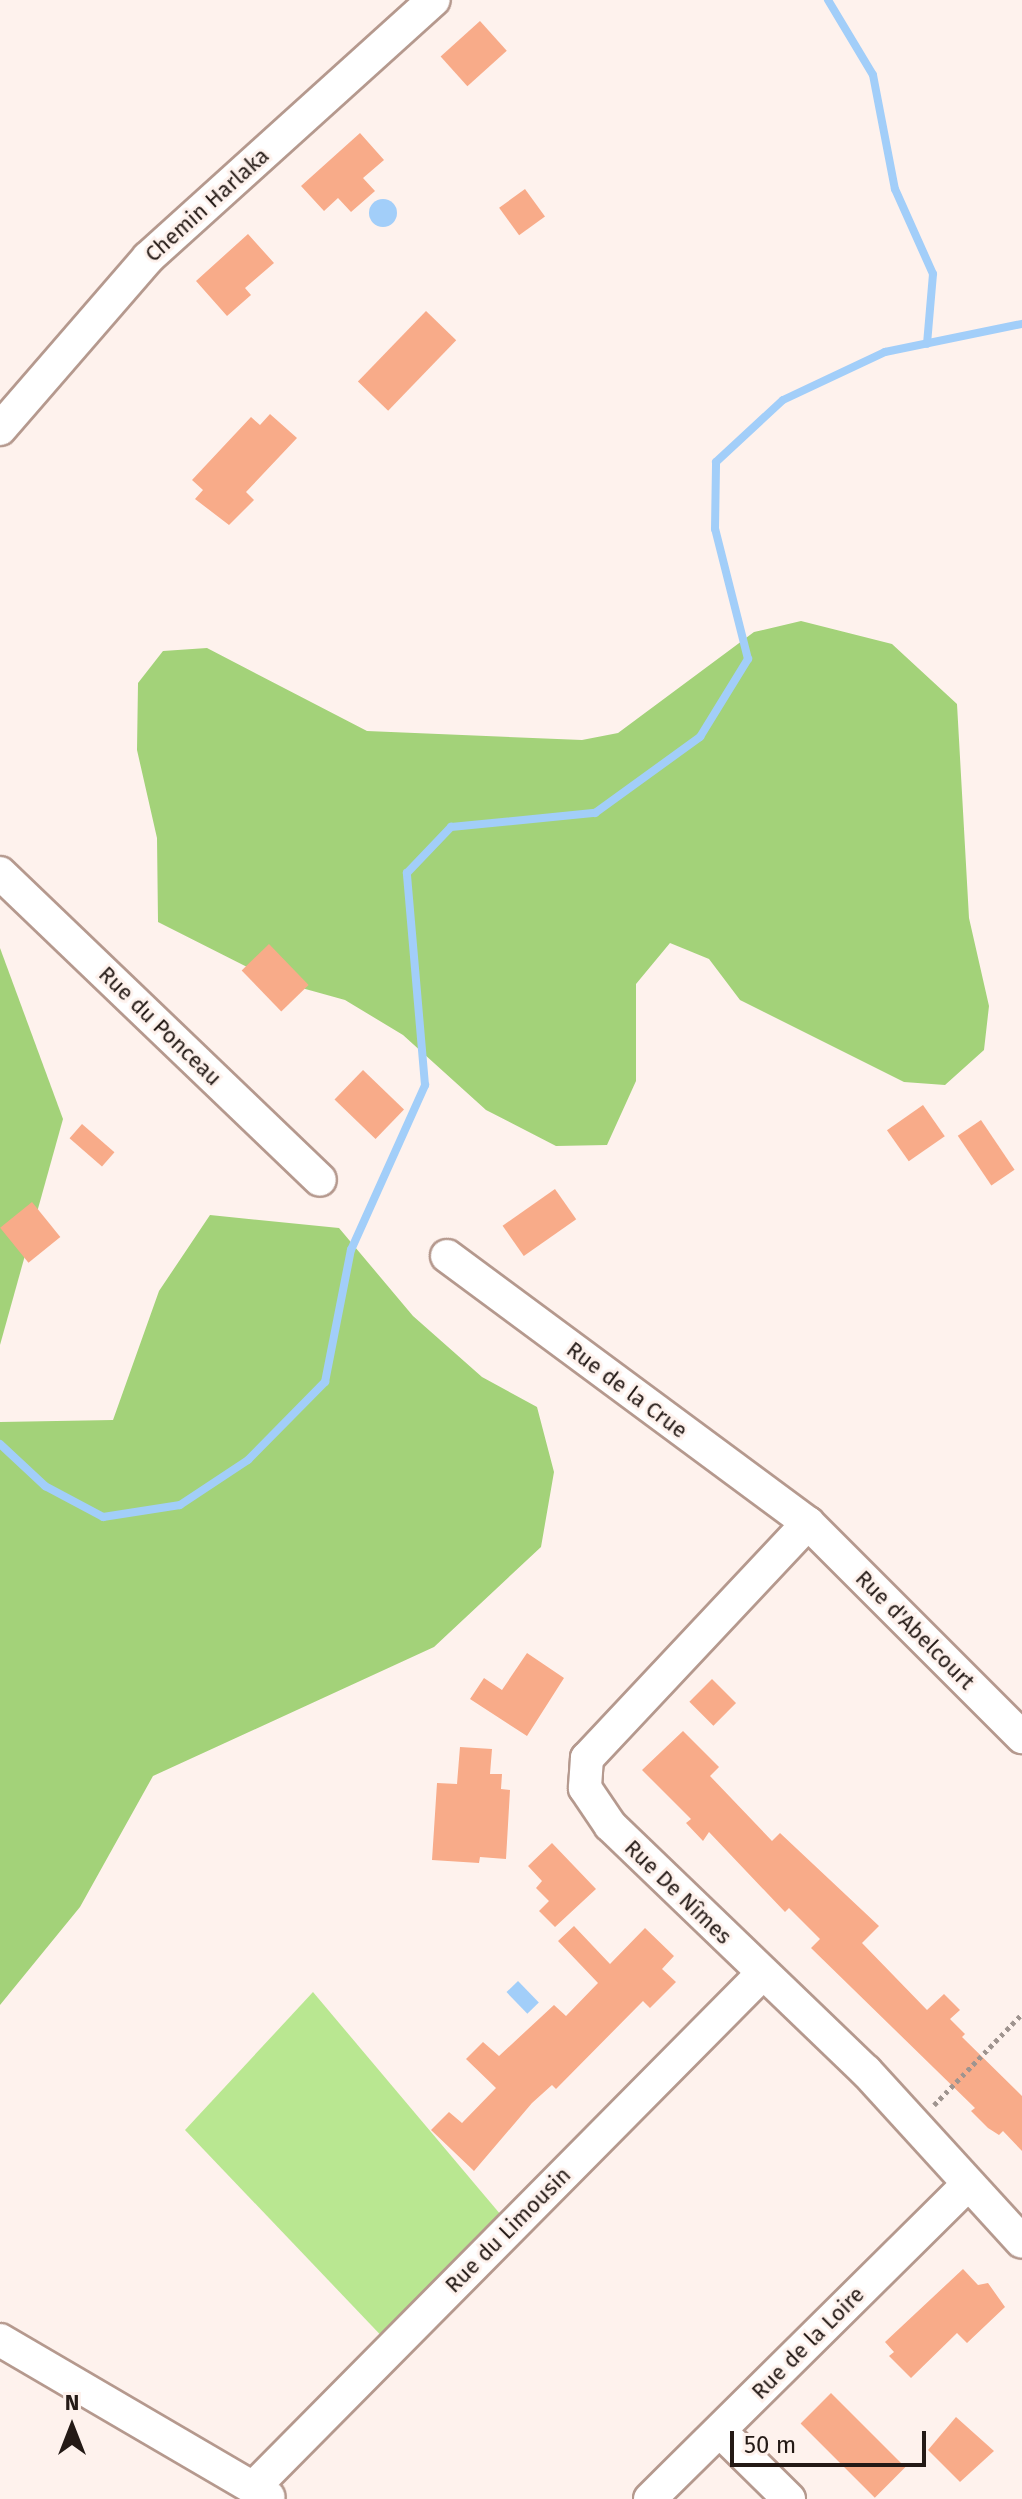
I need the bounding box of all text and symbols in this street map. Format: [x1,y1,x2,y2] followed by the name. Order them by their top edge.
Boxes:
[140,143,274,267] street label: Chemin Harlaka
[93,961,227,1091] street label: Rue du Ponceau
[561,1336,693,1444] street label: Rue de la Crue
[850,1565,980,1695] street label: Rue d'Abelcourt
[619,1834,737,1950] street label: Rue De Nîmes
[440,2162,576,2298] street label: Rue du Limousin
[746,2281,870,2405] street label: Rue de la Loire
[32,2387,112,2467] north arrow
[65,2389,79,2416] text: N
[734,2415,930,2465] scale bar
[744,2431,796,2459] text: 50 m

